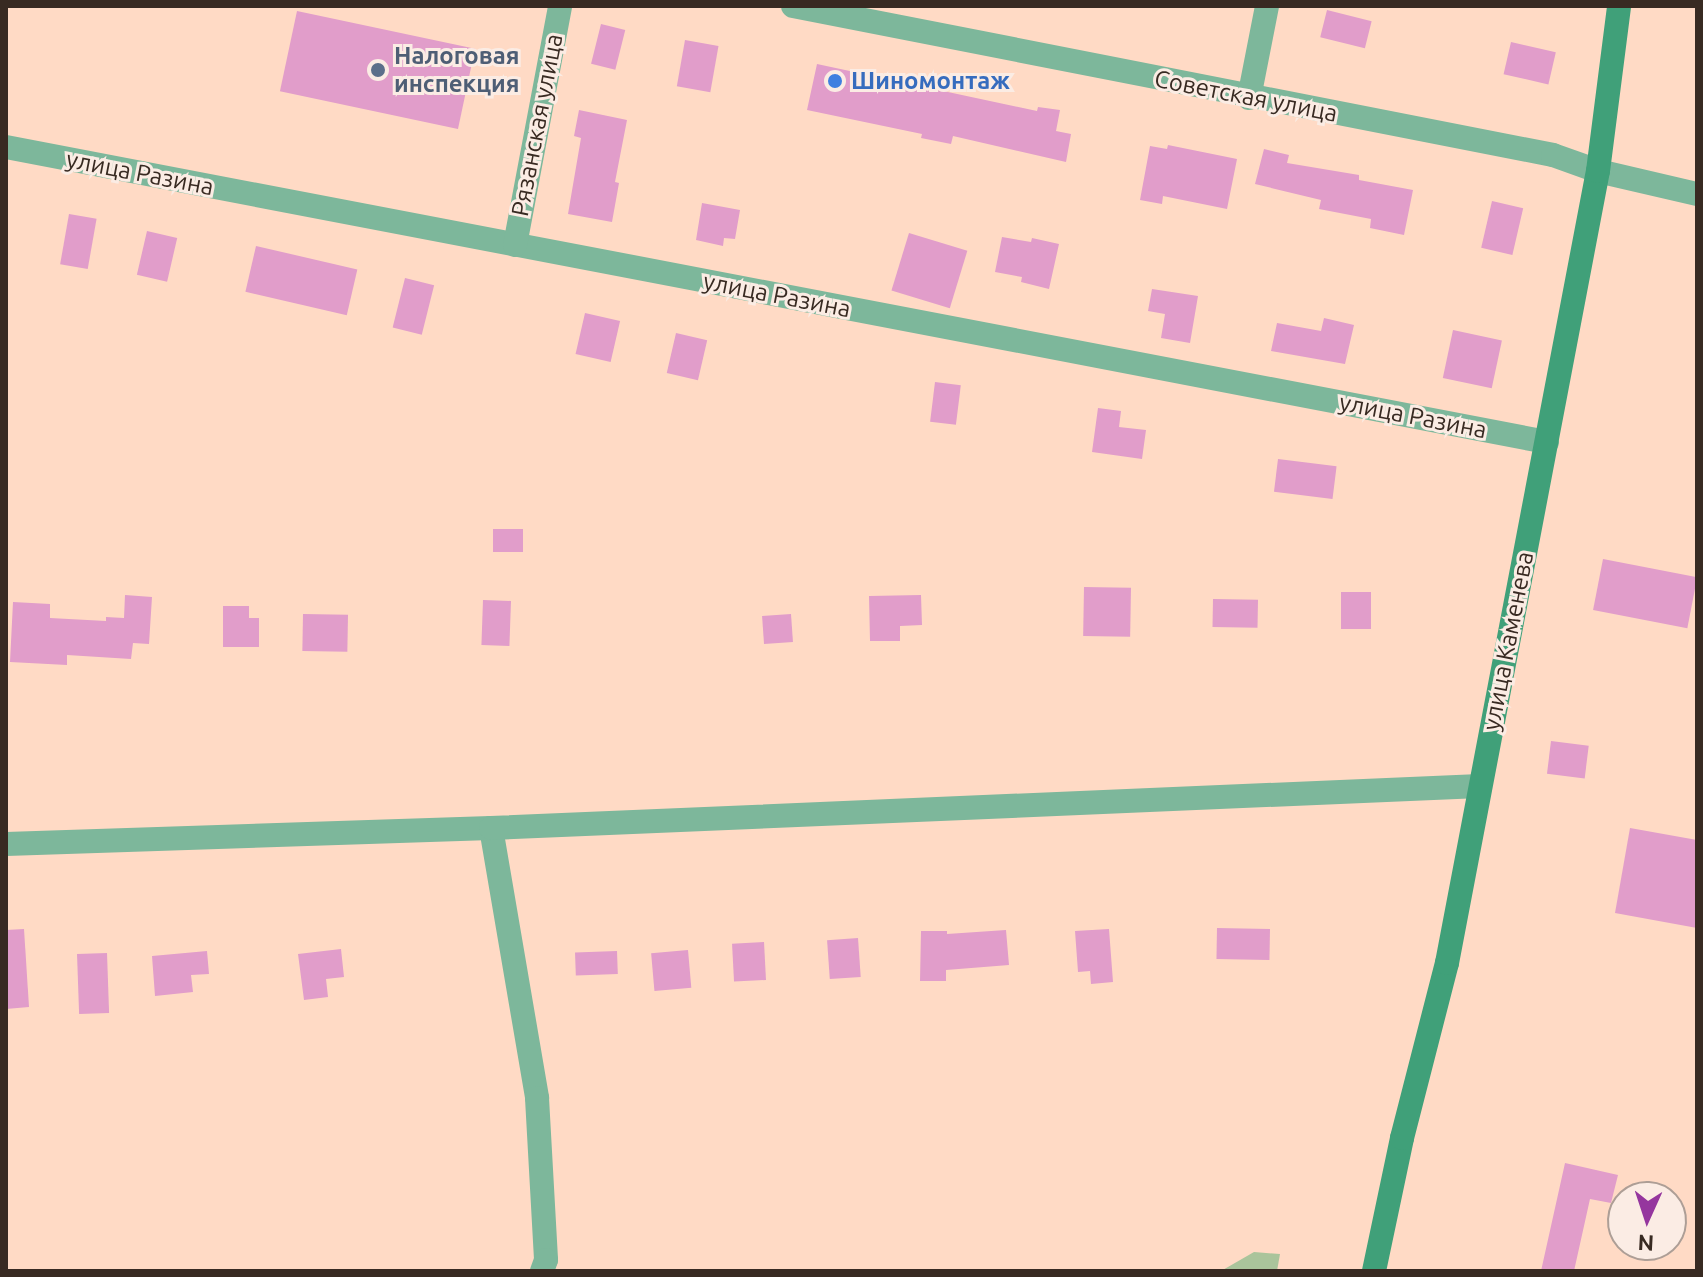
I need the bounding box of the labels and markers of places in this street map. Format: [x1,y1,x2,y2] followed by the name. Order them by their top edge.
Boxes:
[394,42,520,98] place label: Налоговая инспекция
[369,61,387,79] marker: Налоговая инспекция
[851,67,1010,95] place label: Шиномонтаж
[826,72,844,90] marker: Шиномонтаж

